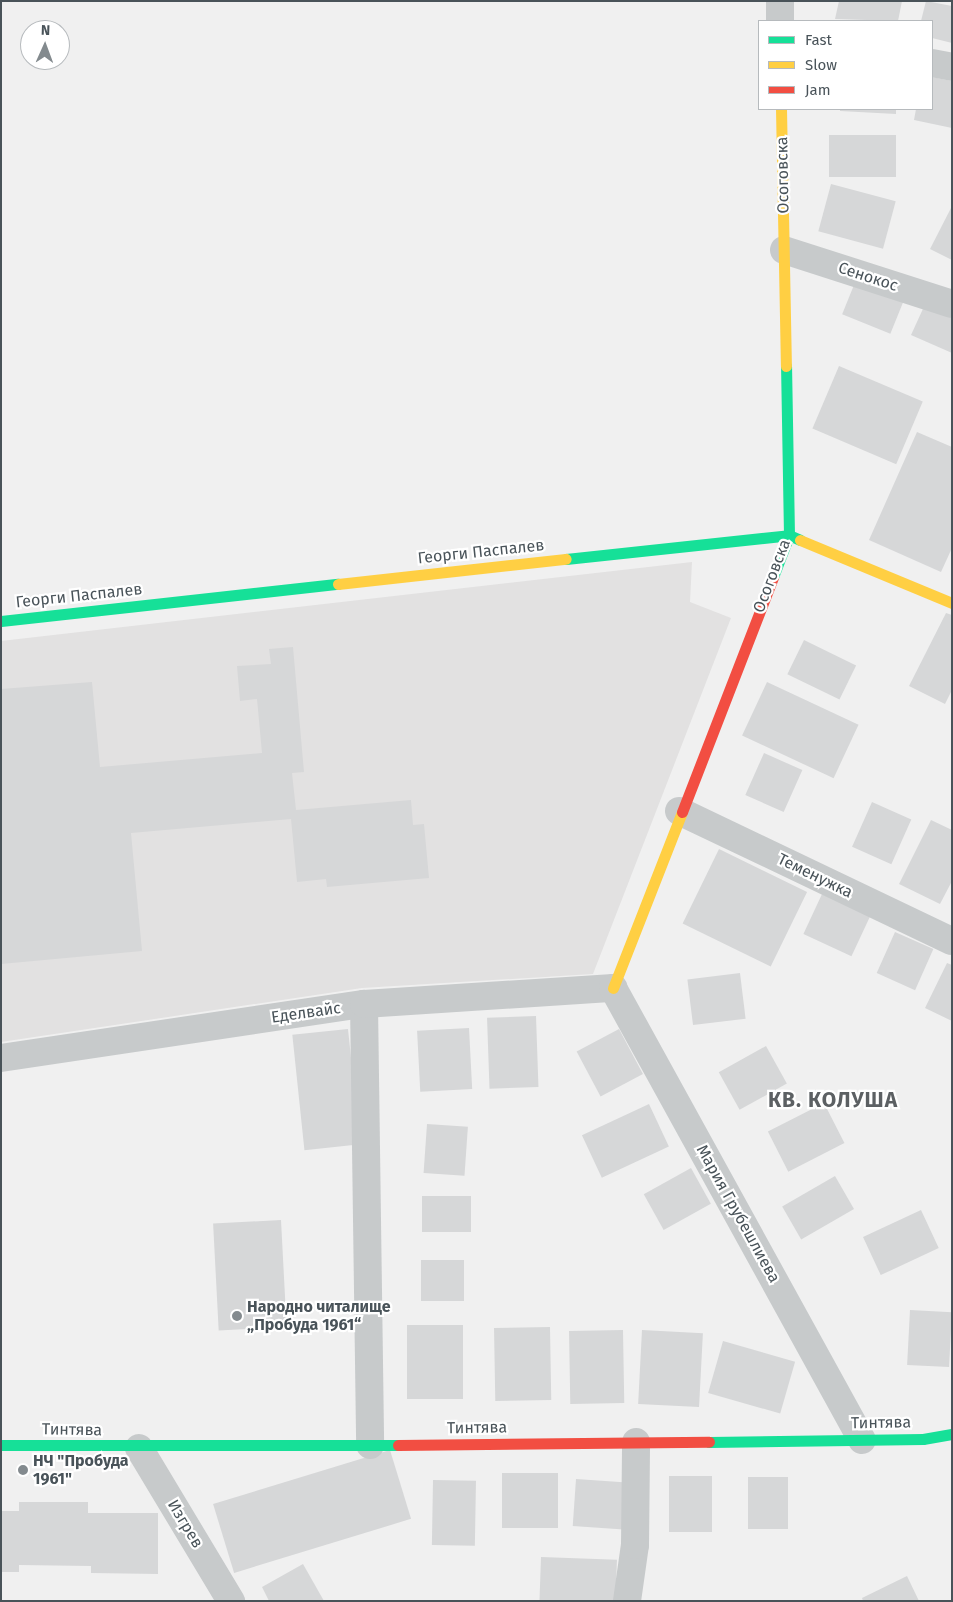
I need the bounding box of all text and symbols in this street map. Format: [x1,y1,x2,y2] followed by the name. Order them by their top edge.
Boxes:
[20,20,70,70] north arrow
[758,20,933,110] legend
[41,22,50,39] text: N
[805,31,832,49] text: Fast
[805,56,837,74] text: Slow
[805,81,831,99] text: Jam
[773,136,793,214] street label: Осоговска
[836,258,900,296] street label: Сенокос
[417,536,545,568] street label: Георги Паспалев
[749,537,795,615] street label: Осоговска
[15,580,143,612] street label: Георги Паспалев
[774,850,856,902] street label: Теменужка
[270,999,342,1027] street label: Еделвайс
[767,1087,899,1113] district label: КВ. КОЛУША
[692,1142,784,1286] street label: Мария Грубешлиева
[247,1297,391,1335] place label: Народно читалище „Пробуда 1961“
[231,1310,243,1322] marker: Народно читалище „Пробуда 1961“
[851,1413,911,1433] street label: Тинтява
[447,1418,507,1438] street label: Тинтява
[42,1420,102,1440] street label: Тинтява
[33,1451,129,1489] place label: НЧ "Пробуда 1961"
[17,1464,29,1476] marker: НЧ "Пробуда 1961"
[163,1496,207,1552] street label: Изгрев

